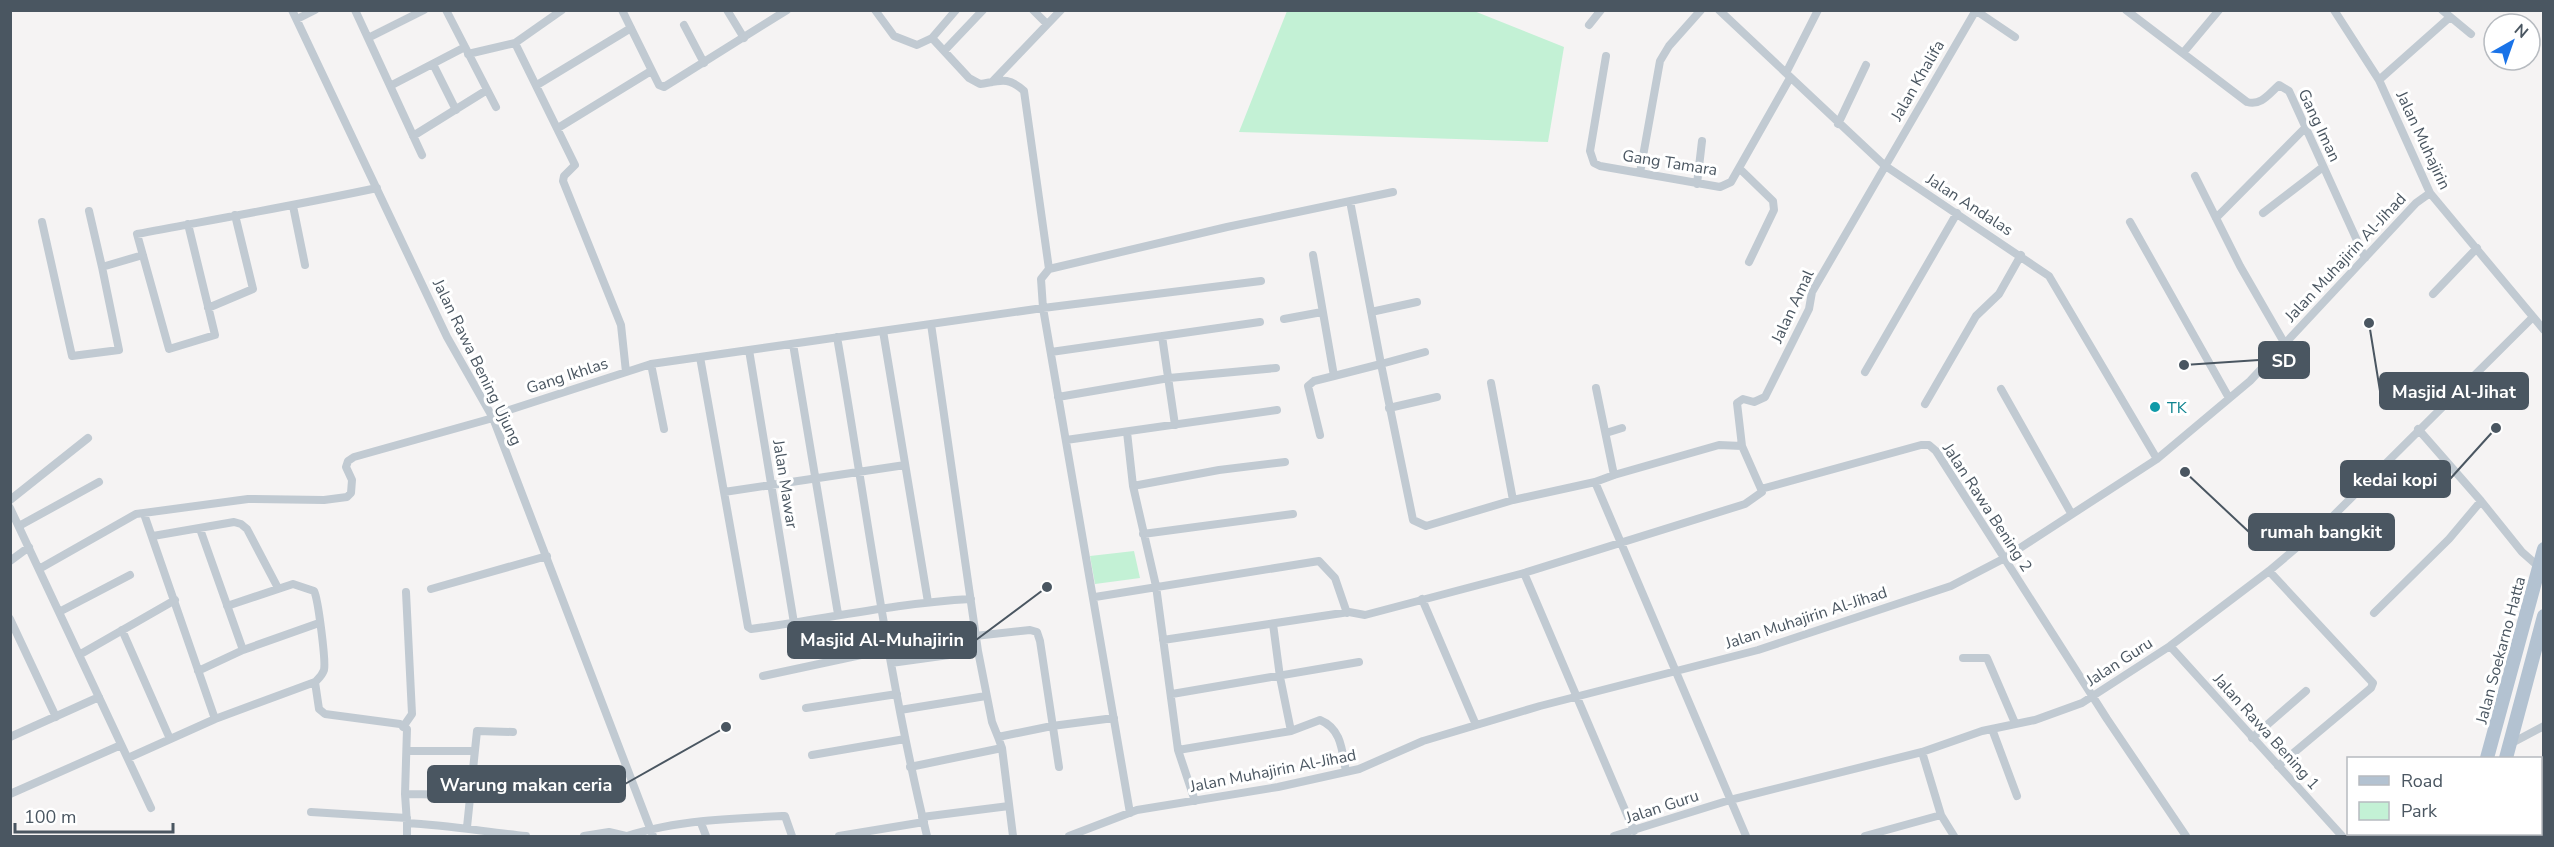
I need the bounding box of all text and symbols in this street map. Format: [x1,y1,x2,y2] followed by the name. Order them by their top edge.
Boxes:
[2482,12,2542,72] north arrow
[2509,19,2533,44] text: N
[1885,36,1950,126] street label: Jalan Khalifa
[2293,85,2346,165] street label: Gang Iman
[2390,87,2456,193] street label: Jalan Muhajirin
[1621,145,1719,181] street label: Gang Tamara
[1921,168,2017,241] street label: Jalan Andalas
[2279,188,2411,328] street label: Jalan Muhajirin Al-Jihad
[1766,266,1820,348] street label: Jalan Amal
[427,275,527,449] street label: Jalan Rawa Bening Ujung
[2259,342,2309,378] callout: SD
[2271,349,2297,373] text: SD
[524,352,611,400] street label: Gang Ikhlas
[2380,373,2528,409] callout: Masjid Al-Jihat
[2392,380,2516,404] text: Masjid Al-Jihat
[2167,397,2188,419] place label: TK
[2148,400,2162,414] marker: TK
[767,437,803,530] street label: Jalan Mawar
[1937,438,2037,576] street label: Jalan Rawa Bening 2
[2341,461,2450,497] callout: kedai kopi
[2353,468,2437,492] text: kedai kopi
[2249,514,2394,550] callout: rumah bangkit
[2260,520,2382,544] text: rumah bangkit
[2470,574,2531,727] street label: Jalan Soekarno Hatta
[1722,581,1890,655] street label: Jalan Muhajirin Al-Jihad
[788,622,976,658] callout: Masjid Al-Muhajirin
[800,628,964,652] text: Masjid Al-Muhajirin
[2081,632,2157,692] street label: Jalan Guru
[2207,668,2324,795] street label: Jalan Rawa Bening 1
[1187,744,1358,798] street label: Jalan Muhajirin Al-Jihad
[2347,757,2542,835] legend
[428,766,625,802] callout: Warung makan ceria
[2401,769,2443,793] text: Road
[440,773,612,797] text: Warung makan ceria
[1622,785,1702,829] street label: Jalan Guru
[15,796,172,834] scale bar
[2401,799,2438,823] text: Park
[24,805,76,829] text: 100 m

